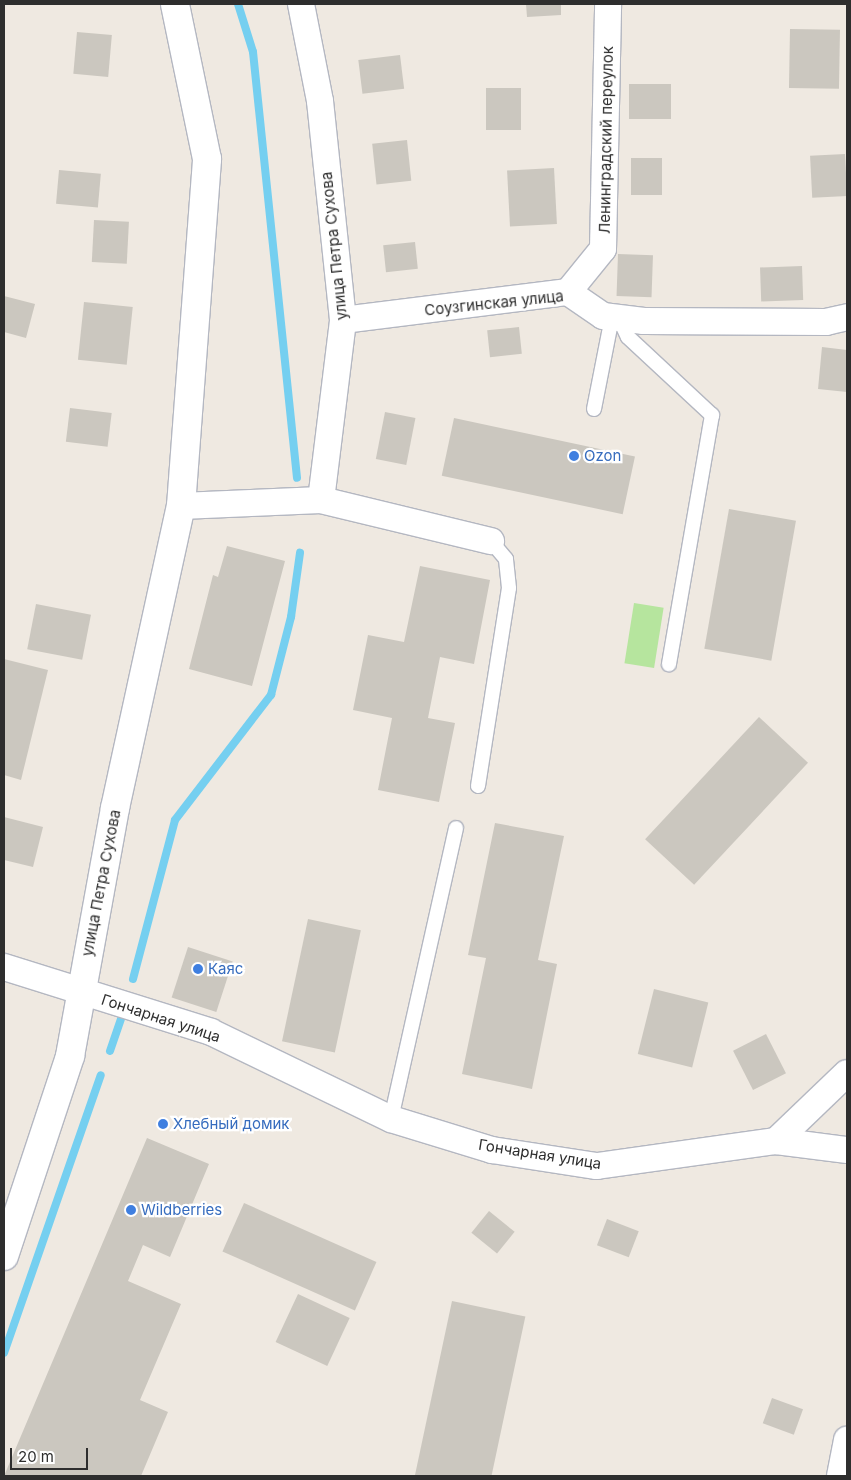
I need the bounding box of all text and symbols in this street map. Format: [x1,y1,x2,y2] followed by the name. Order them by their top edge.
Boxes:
[595,46,617,234] street label: Ленинградский переулок
[317,171,351,321] street label: улица Петра Сухова
[423,287,565,319] street label: Соузгинская улица
[584,447,621,465] place label: Ozon
[568,450,580,462] marker: Ozon
[78,808,124,958] street label: улица Петра Сухова
[208,960,243,978] place label: Каяс
[192,963,204,975] marker: Каяс
[99,990,223,1046] street label: Гончарная улица
[173,1115,289,1133] place label: Хлебный домик
[157,1118,169,1130] marker: Хлебный домик
[477,1135,603,1173] street label: Гончарная улица
[141,1201,222,1219] place label: Wildberries
[125,1204,137,1216] marker: Wildberries
[12,1438,90,1470] scale bar
[18,1447,54,1466] text: 20 m

